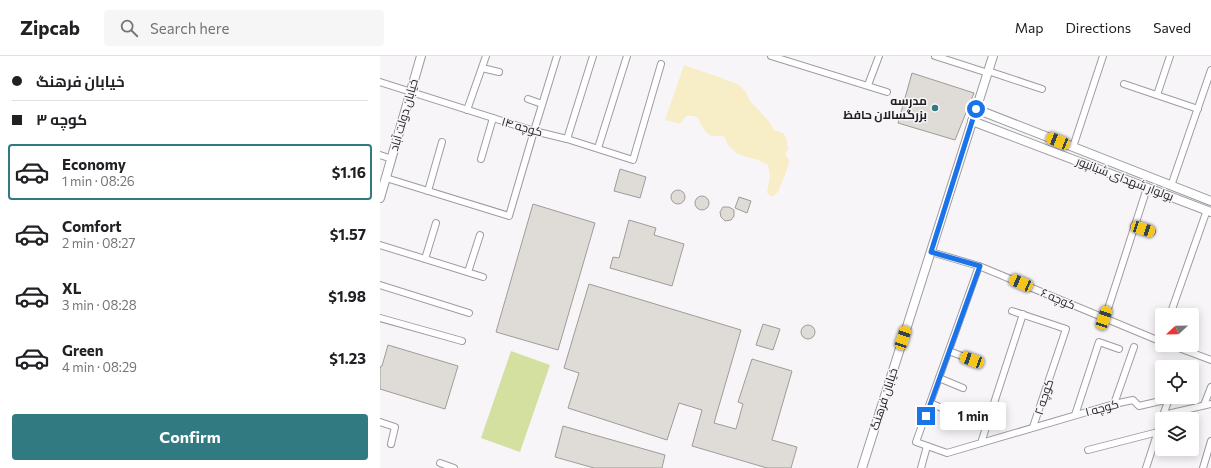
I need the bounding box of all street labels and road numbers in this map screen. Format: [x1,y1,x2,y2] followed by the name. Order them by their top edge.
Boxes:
[386,77,421,153] street label: خیابان دولت آباد
[499,114,544,141] street label: کوچه ۱۴
[1073,153,1176,205] street label: بولوار شهدای شبانپور
[1038,285,1078,314] street label: کوچه ۶
[866,366,901,432] street label: خیابان فرهنگ
[1031,377,1058,417] street label: کوچه ۲
[1083,396,1121,421] street label: کوچه ۱

